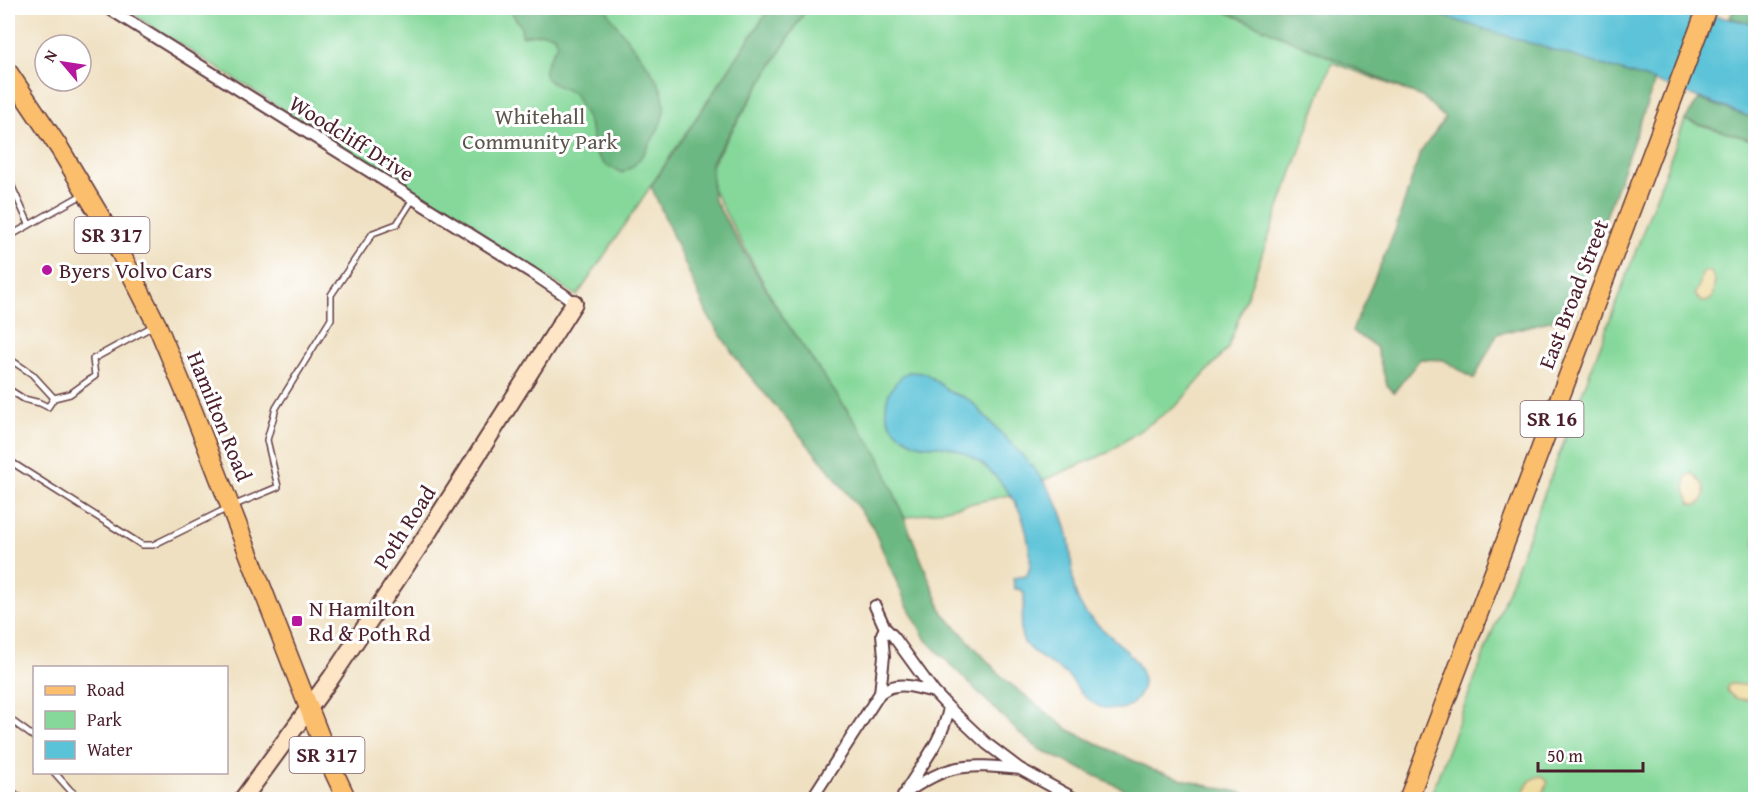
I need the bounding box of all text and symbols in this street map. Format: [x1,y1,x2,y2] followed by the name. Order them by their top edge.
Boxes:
[33,33,93,93] north arrow
[37,45,63,66] text: N
[283,87,421,189] street label: Woodcliff Drive
[462,100,619,157] park label: Whitehall Community Park
[1530,214,1616,373] street label: East Broad Street
[74,217,150,253] road number: SR 317
[59,254,212,286] place label: Byers Volvo Cars
[40,263,54,277] marker: Byers Volvo Cars
[179,346,261,486] street label: Hamilton Road
[1520,401,1584,437] road number: SR 16
[365,479,443,575] street label: Poth Road
[309,592,431,649] place label: N Hamilton Rd & Poth Rd
[290,614,304,628] marker: N Hamilton Rd & Poth Rd
[33,666,228,774] legend
[87,676,125,703] text: Road
[87,706,123,733] text: Park
[1538,735,1643,773] scale bar
[87,736,133,763] text: Water
[290,737,364,773] road number: SR 317
[1547,742,1583,769] text: 50 m

